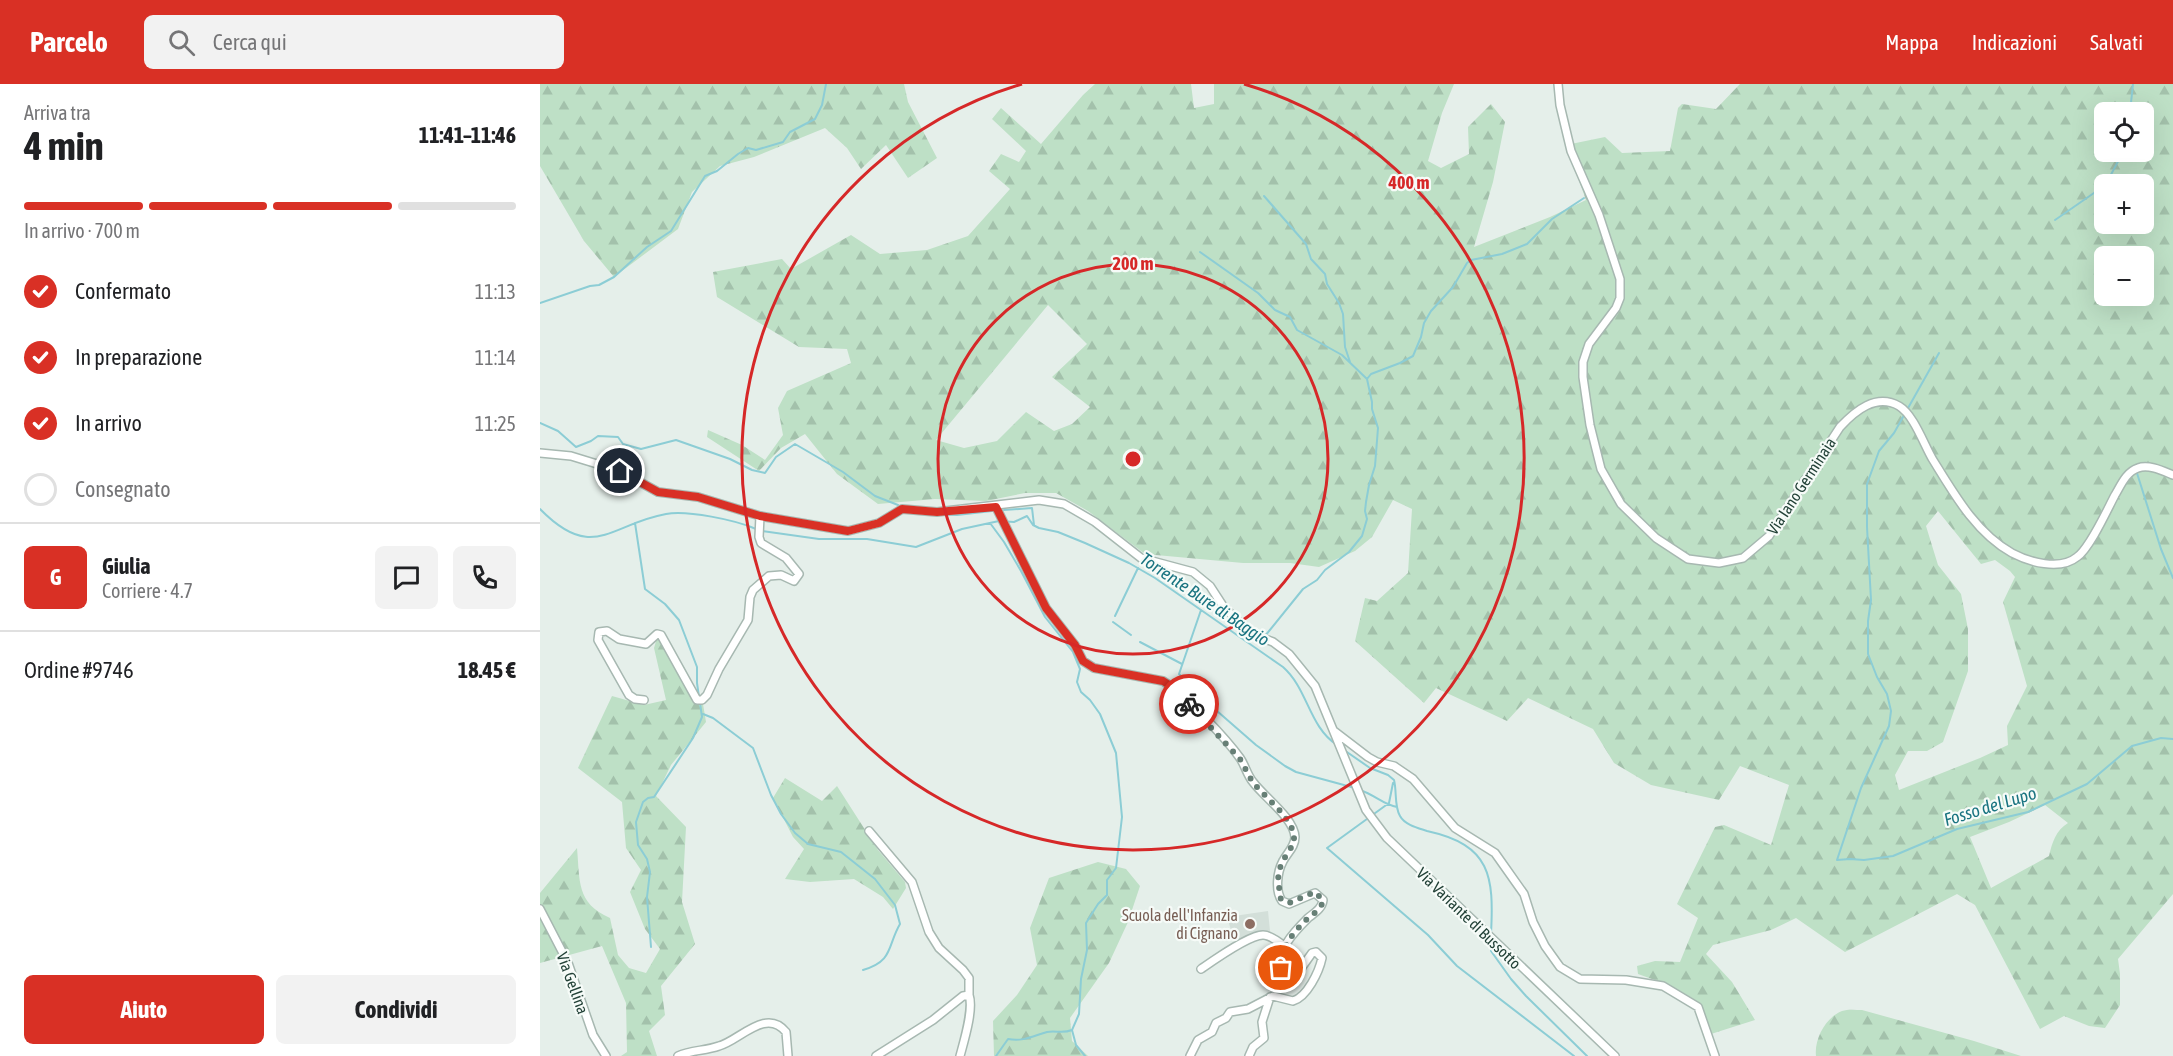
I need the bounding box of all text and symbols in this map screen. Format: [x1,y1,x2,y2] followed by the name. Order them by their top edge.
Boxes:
[144,15,564,69] search box
[30,26,108,58] text: Parcelo
[165,26,198,59] icon: search
[213,29,287,55] text: Cerca qui
[1885,30,1939,54] text: Mappa
[1972,30,2057,54] text: Indicazioni
[2090,30,2143,54] text: Salvati
[24,101,91,124] text: Arriva tra
[2094,102,2154,306] map controls
[2094,102,2154,162] button: locate
[419,122,516,148] text: 11:41–11:46
[24,124,104,168] text: 4 min
[1388,172,1429,193] text: 400 m
[2094,174,2154,234] button: +
[24,219,140,242] text: In arrivo · 700 m
[2094,246,2154,306] button: −
[1113,253,1153,274] text: 200 m
[24,275,57,308] icon: check
[75,278,171,304] text: Confermato
[475,280,516,303] text: 11:13
[24,341,57,374] icon: check
[75,344,202,370] text: In preparazione
[475,346,516,369] text: 11:14
[24,407,57,440] icon: check
[75,410,142,436] text: In arrivo
[475,412,516,435] text: 11:25
[1763,434,1839,538] street label: Via Iano Germinaia
[594,445,645,496] pin
[1123,449,1143,469] centre of rings
[603,454,636,487] icon: home
[75,476,170,502] text: Consegnato
[375,546,438,609] button: chat
[453,546,516,609] button: phone
[1136,548,1274,650] water label: Torrente Bure di Baggio
[102,553,150,579] text: Giulia
[50,564,61,590] text: G
[102,579,193,602] text: Corriere · 4.7
[24,657,134,683] text: Ordine #9746
[458,657,516,683] text: 18.45 €
[1159,674,1219,734] courier
[1173,688,1206,721] icon: bike
[1941,782,2039,830] water label: Fosso del Lupo
[1413,864,1525,972] street label: Via Variante di Bussotto
[1122,906,1238,943] place label: Scuola dell'Infanzia di Cignano
[1243,917,1257,931] marker: Scuola dell'Infanzia di Cignano
[1255,942,1306,993] pin
[554,950,592,1016] street label: Via Gellina
[1264,951,1297,984] icon: bag
[24,975,264,1044] button: Aiuto
[276,975,516,1044] button: Condividi

